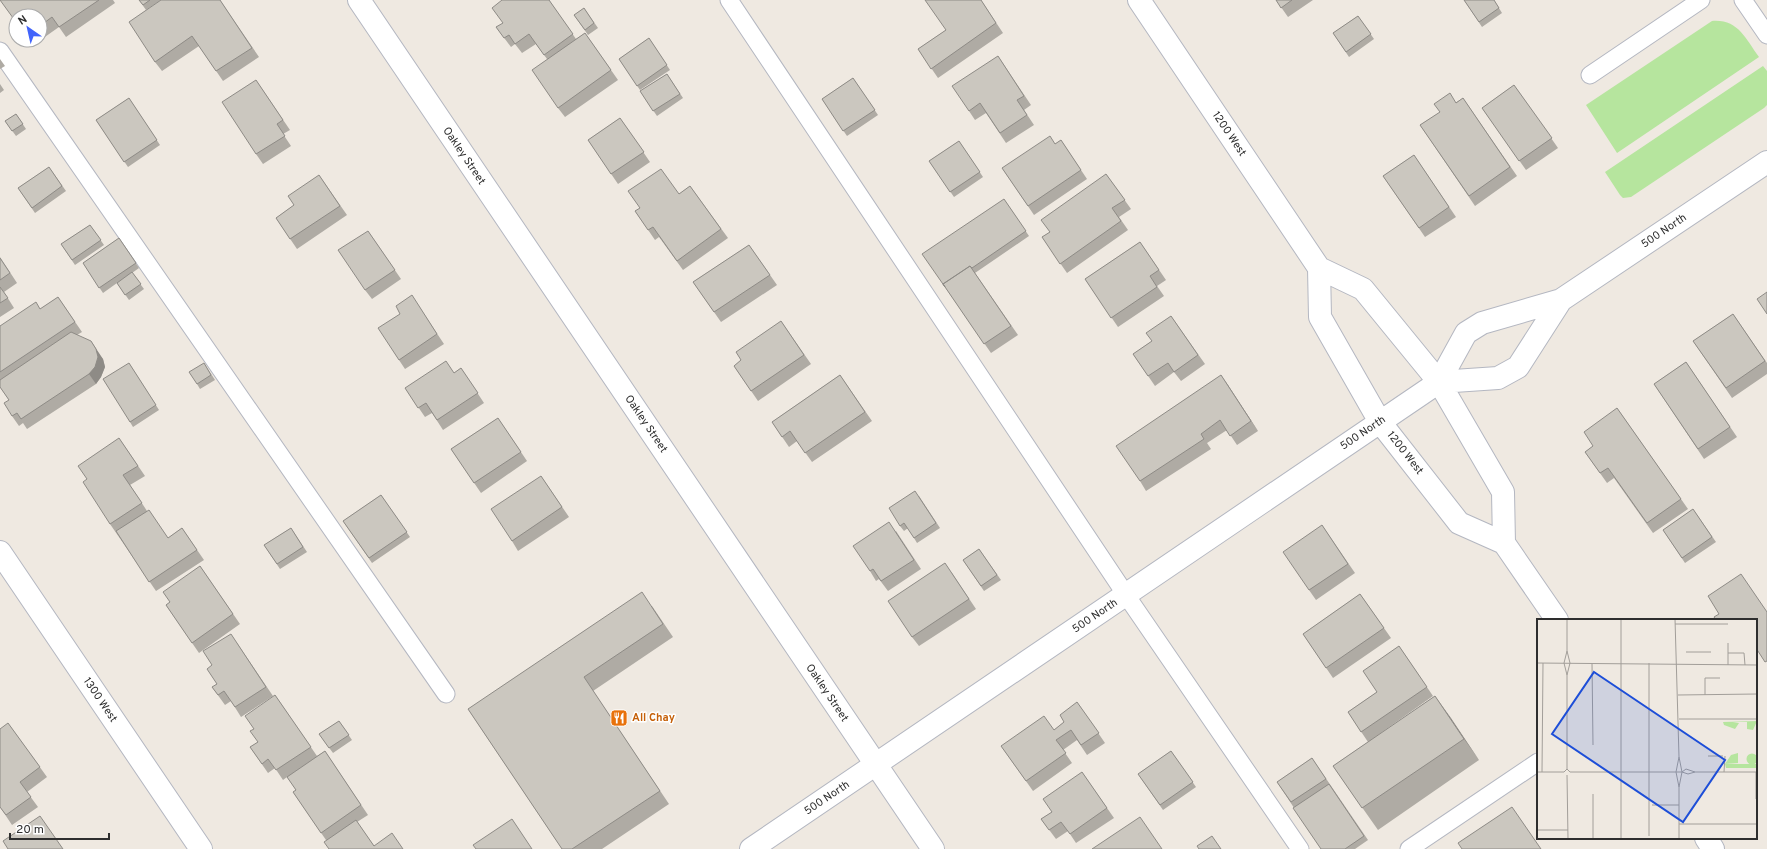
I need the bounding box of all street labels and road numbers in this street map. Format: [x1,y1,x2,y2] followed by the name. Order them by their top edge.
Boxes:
[1209,109,1249,159] street label: 1200 West
[440,124,488,188] street label: Oakley Street
[1639,211,1689,251] street label: 500 North
[622,392,670,456] street label: Oakley Street
[1338,413,1388,453] street label: 500 North
[1384,428,1426,478] street label: 1200 West
[1070,596,1120,636] street label: 500 North
[803,661,851,725] street label: Oakley Street
[80,675,120,725] street label: 1300 West
[802,778,852,818] street label: 500 North

